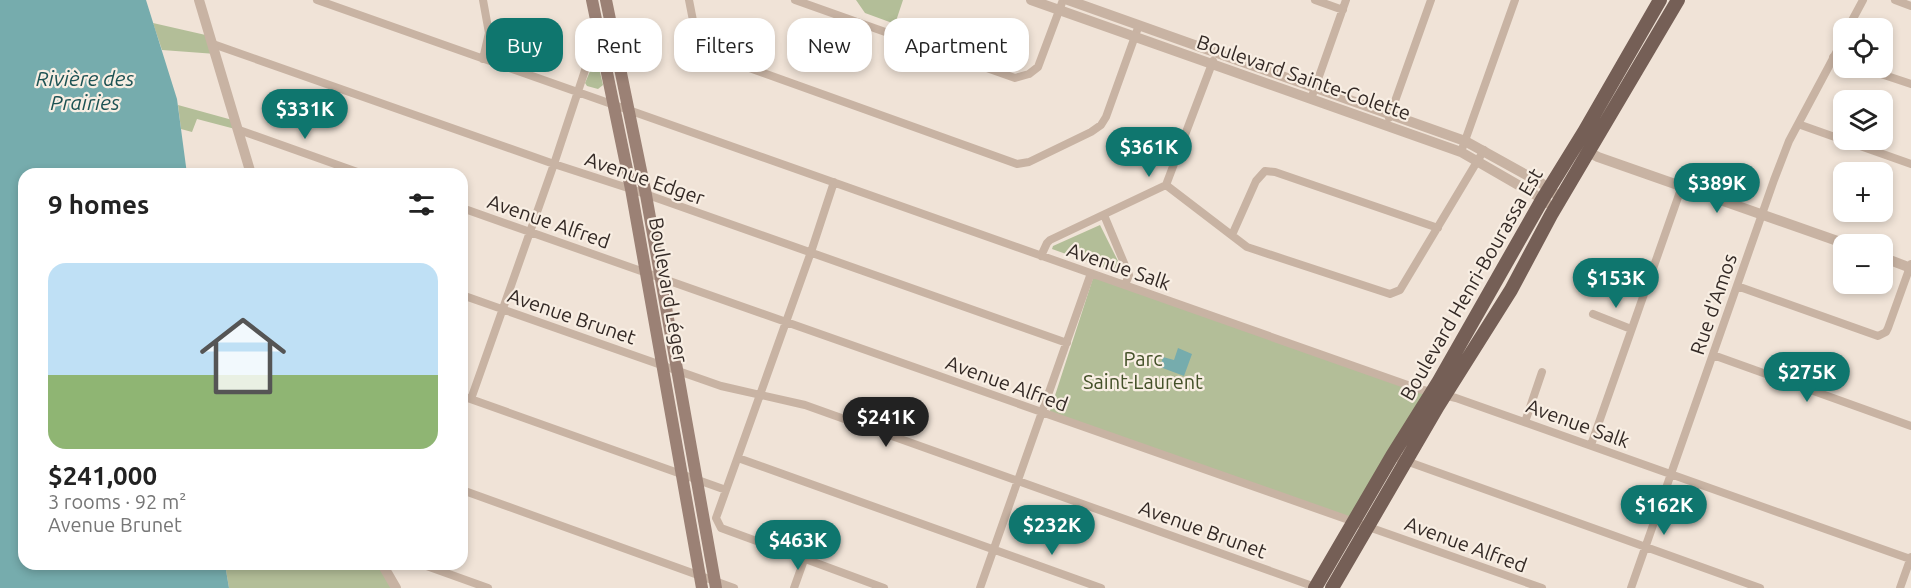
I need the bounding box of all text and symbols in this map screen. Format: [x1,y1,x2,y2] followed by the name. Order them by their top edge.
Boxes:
[486,18,563,72] chip: Buy
[575,18,662,72] chip: Rent
[674,18,775,72] chip: Filters
[787,18,872,72] chip: New
[884,18,1029,72] chip: Apartment
[1833,18,1893,294] map controls
[1833,18,1893,78] button: locate
[1194,30,1414,124] street label: Boulevard Sainte-Colette
[36,66,134,114] water label: Rivière des Prairies
[263,89,347,140] pin: $331K
[1833,90,1893,150] button: layers
[276,97,334,120] text: $331K
[1107,127,1191,178] pin: $361K
[1120,135,1178,158] text: $361K
[582,147,708,209] street label: Avenue Edger
[1833,162,1893,222] button: +
[1675,163,1759,214] pin: $389K
[1395,164,1547,404] street label: Boulevard Henri-Bourassa Est
[1688,171,1746,194] text: $389K
[405,188,438,221] icon: filters
[485,189,613,253] street label: Avenue Alfred
[48,190,149,219] text: 9 homes
[645,215,693,365] street label: Boulevard Léger
[1833,234,1893,294] button: −
[1064,238,1174,294] street label: Avenue Salk
[1685,250,1741,358] street label: Rue d'Amos
[1574,258,1658,309] pin: $153K
[1587,266,1645,289] text: $153K
[505,283,639,349] street label: Avenue Brunet
[189,302,297,410] icon: home
[1083,347,1203,393] park label: Parc Saint-Laurent
[943,350,1071,416] street label: Avenue Alfred
[1765,352,1849,403] pin: $275K
[1778,360,1836,383] text: $275K
[1523,394,1633,452] street label: Avenue Salk
[844,397,928,448] pin: $241K
[857,405,915,428] text: $241K
[48,461,157,490] text: $241,000
[1622,485,1706,536] pin: $162K
[48,490,186,513] text: 3 rooms · 92 m²
[1635,493,1693,516] text: $162K
[1136,495,1270,563] street label: Avenue Brunet
[1010,505,1094,556] pin: $232K
[1402,511,1530,577] street label: Avenue Alfred
[48,513,182,536] text: Avenue Brunet
[1023,513,1081,536] text: $232K
[756,520,840,571] pin: $463K
[769,528,827,551] text: $463K

